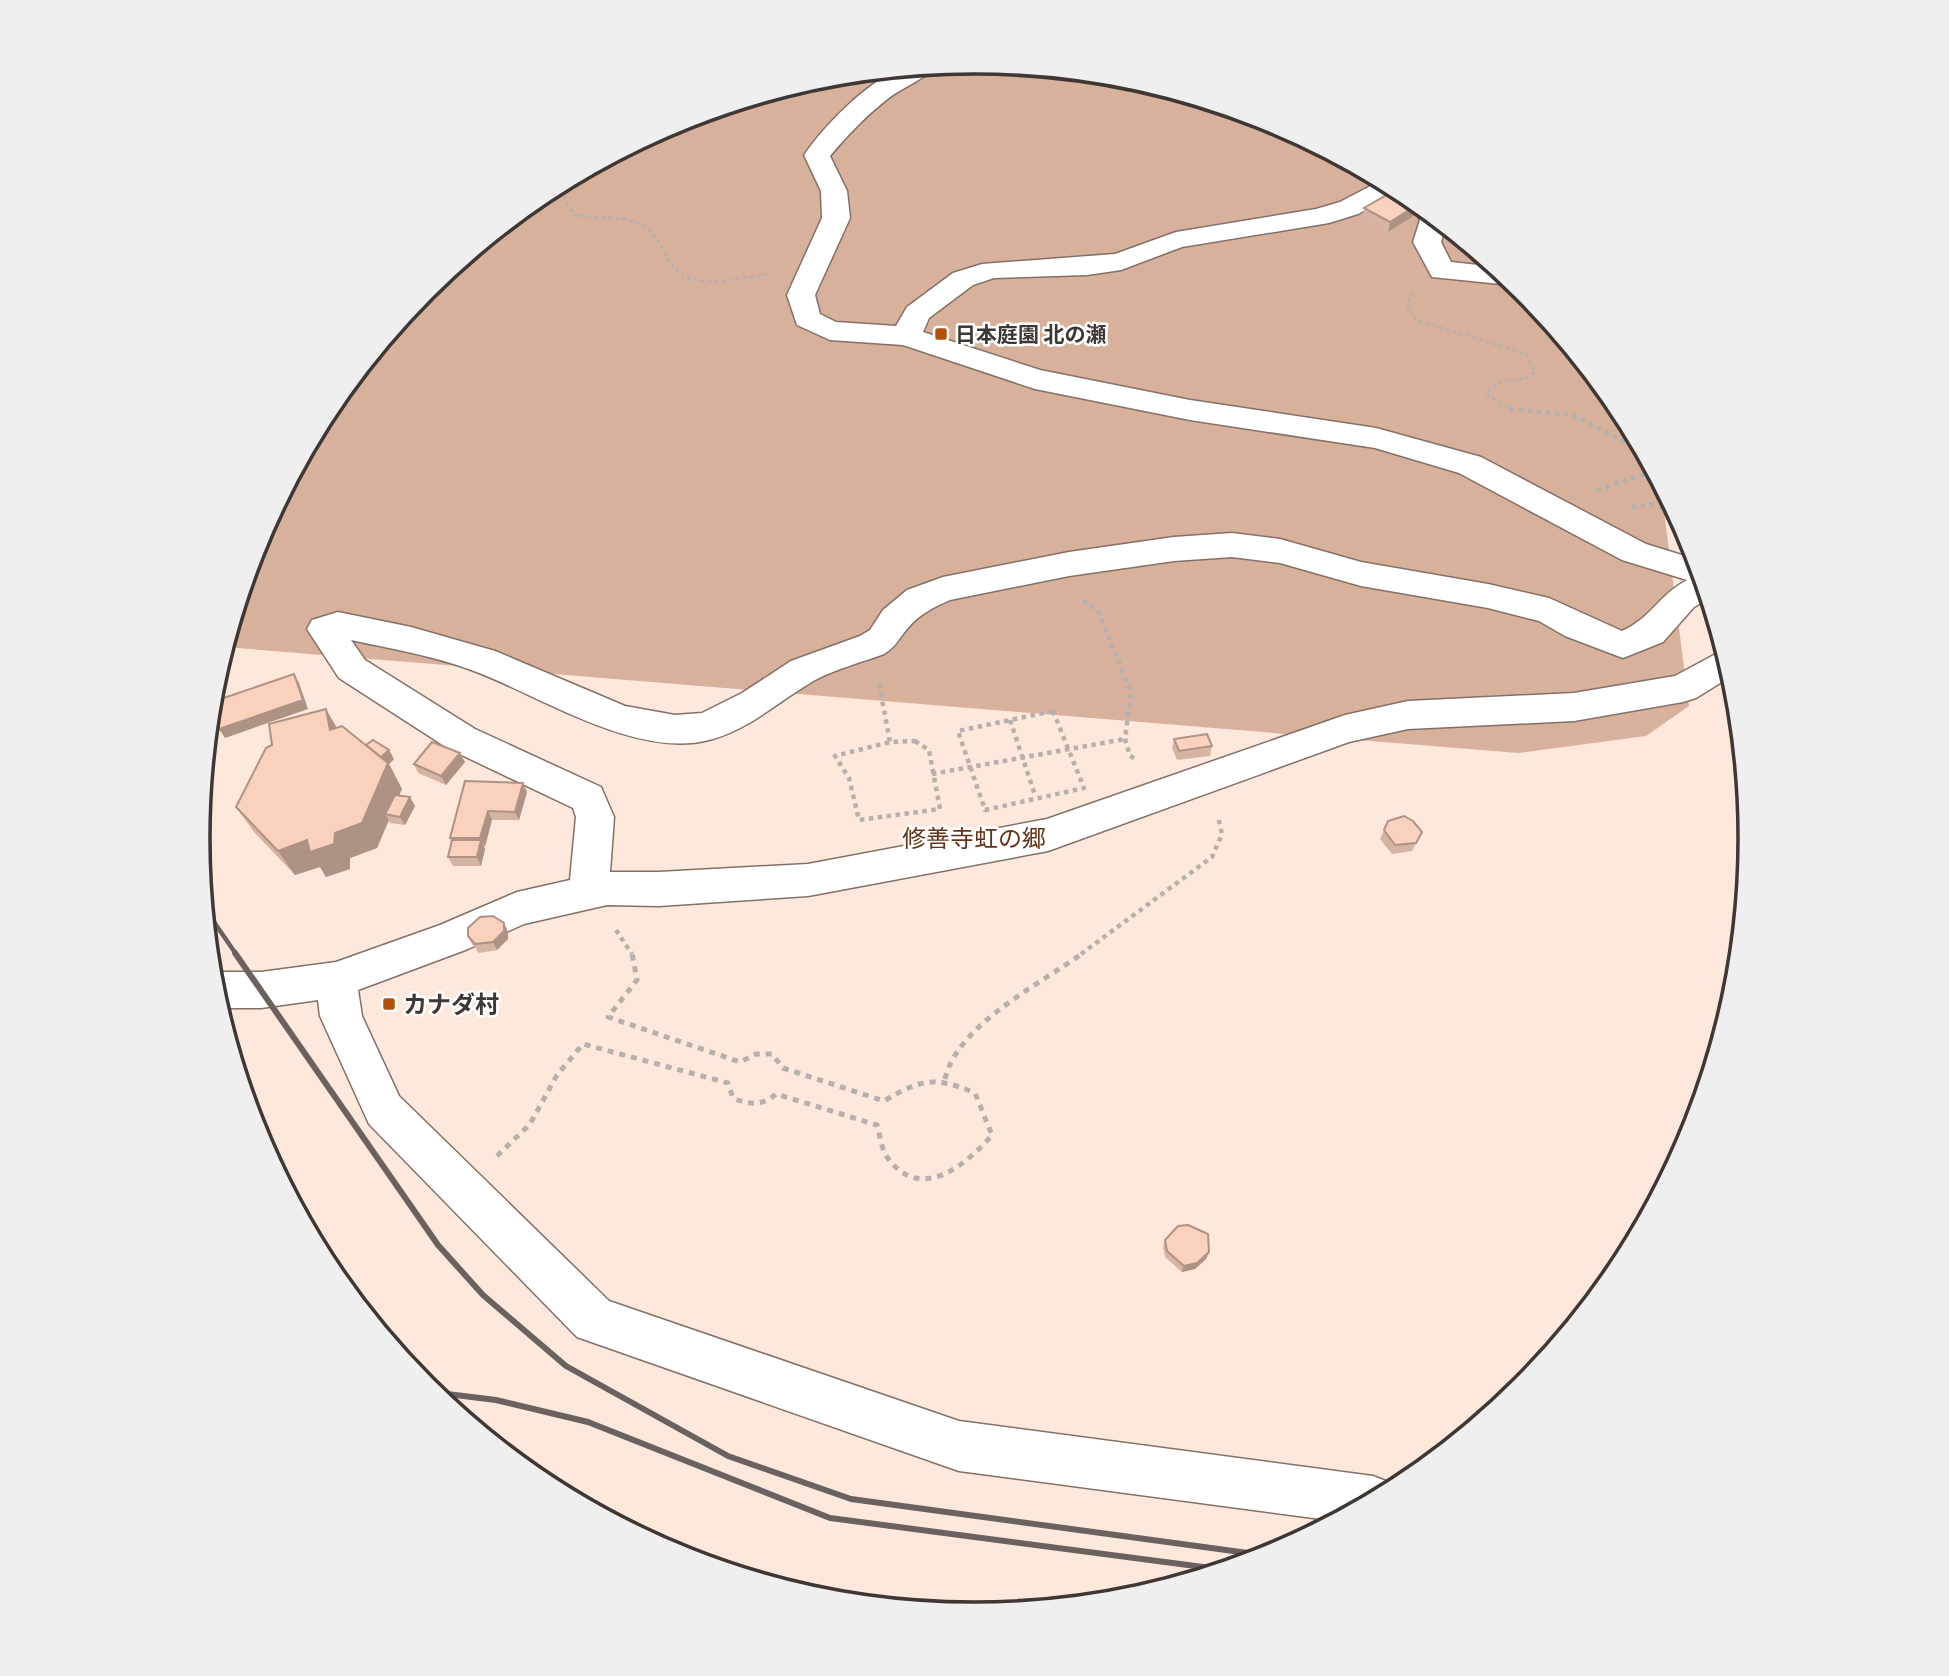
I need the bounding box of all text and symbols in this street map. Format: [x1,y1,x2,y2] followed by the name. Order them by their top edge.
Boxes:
[955,318,1107,350] place label: 日本庭園 北の瀬
[933,326,949,342] marker: 日本庭園 北の瀬
[902,820,1046,856] park label: 修善寺虹の郷
[403,986,499,1022] place label: カナダ村
[381,996,397,1012] marker: カナダ村

